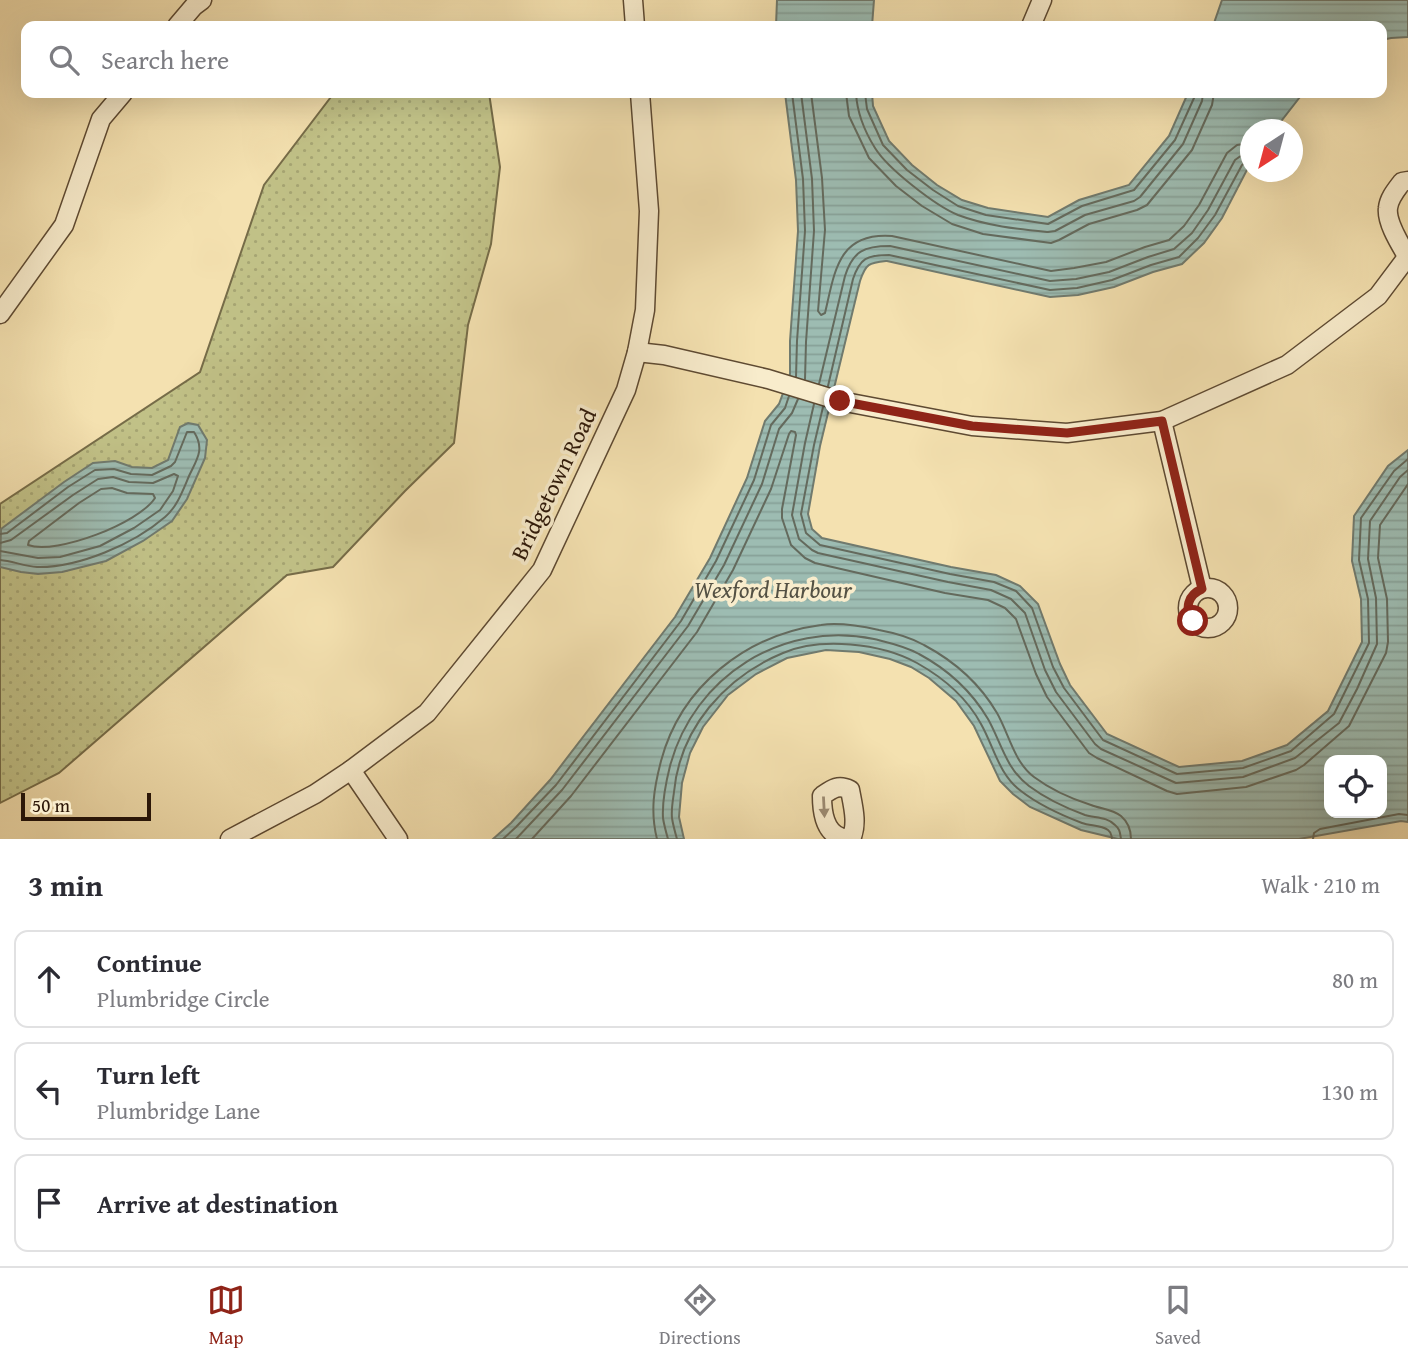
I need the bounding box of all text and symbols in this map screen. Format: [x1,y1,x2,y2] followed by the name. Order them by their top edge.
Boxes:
[21,21,1387,98] search box
[101,40,229,79] text: Search here
[45,41,83,79] icon: search
[1240,119,1303,182] north arrow
[824,385,855,416] route end
[502,402,604,566] street label: Bridgetown Road
[694,572,853,607] water label: Wexford Harbour
[1177,605,1208,636] route start
[1324,755,1387,818] map controls
[1324,755,1387,818] button: locate
[21,790,150,822] scale bar
[32,791,70,819] text: 50 m
[818,796,829,818] one-way arrow
[28,863,103,907] text: 3 min
[1261,868,1380,901] text: Walk · 210 m
[97,943,202,982] text: Continue
[30,960,68,998] icon: ahead
[1332,963,1378,996] text: 80 m
[97,982,270,1015] text: Plumbridge Circle
[97,1055,200,1094] text: Turn left
[30,1072,68,1110] icon: left
[1321,1075,1378,1108] text: 130 m
[97,1094,260,1127] text: Plumbridge Lane
[30,1184,68,1222] icon: arrive
[97,1184,338,1223] text: Arrive at destination
[207,1281,245,1351] tab: Map
[659,1281,741,1351] tab: Directions
[1155,1281,1201,1351] tab: Saved

